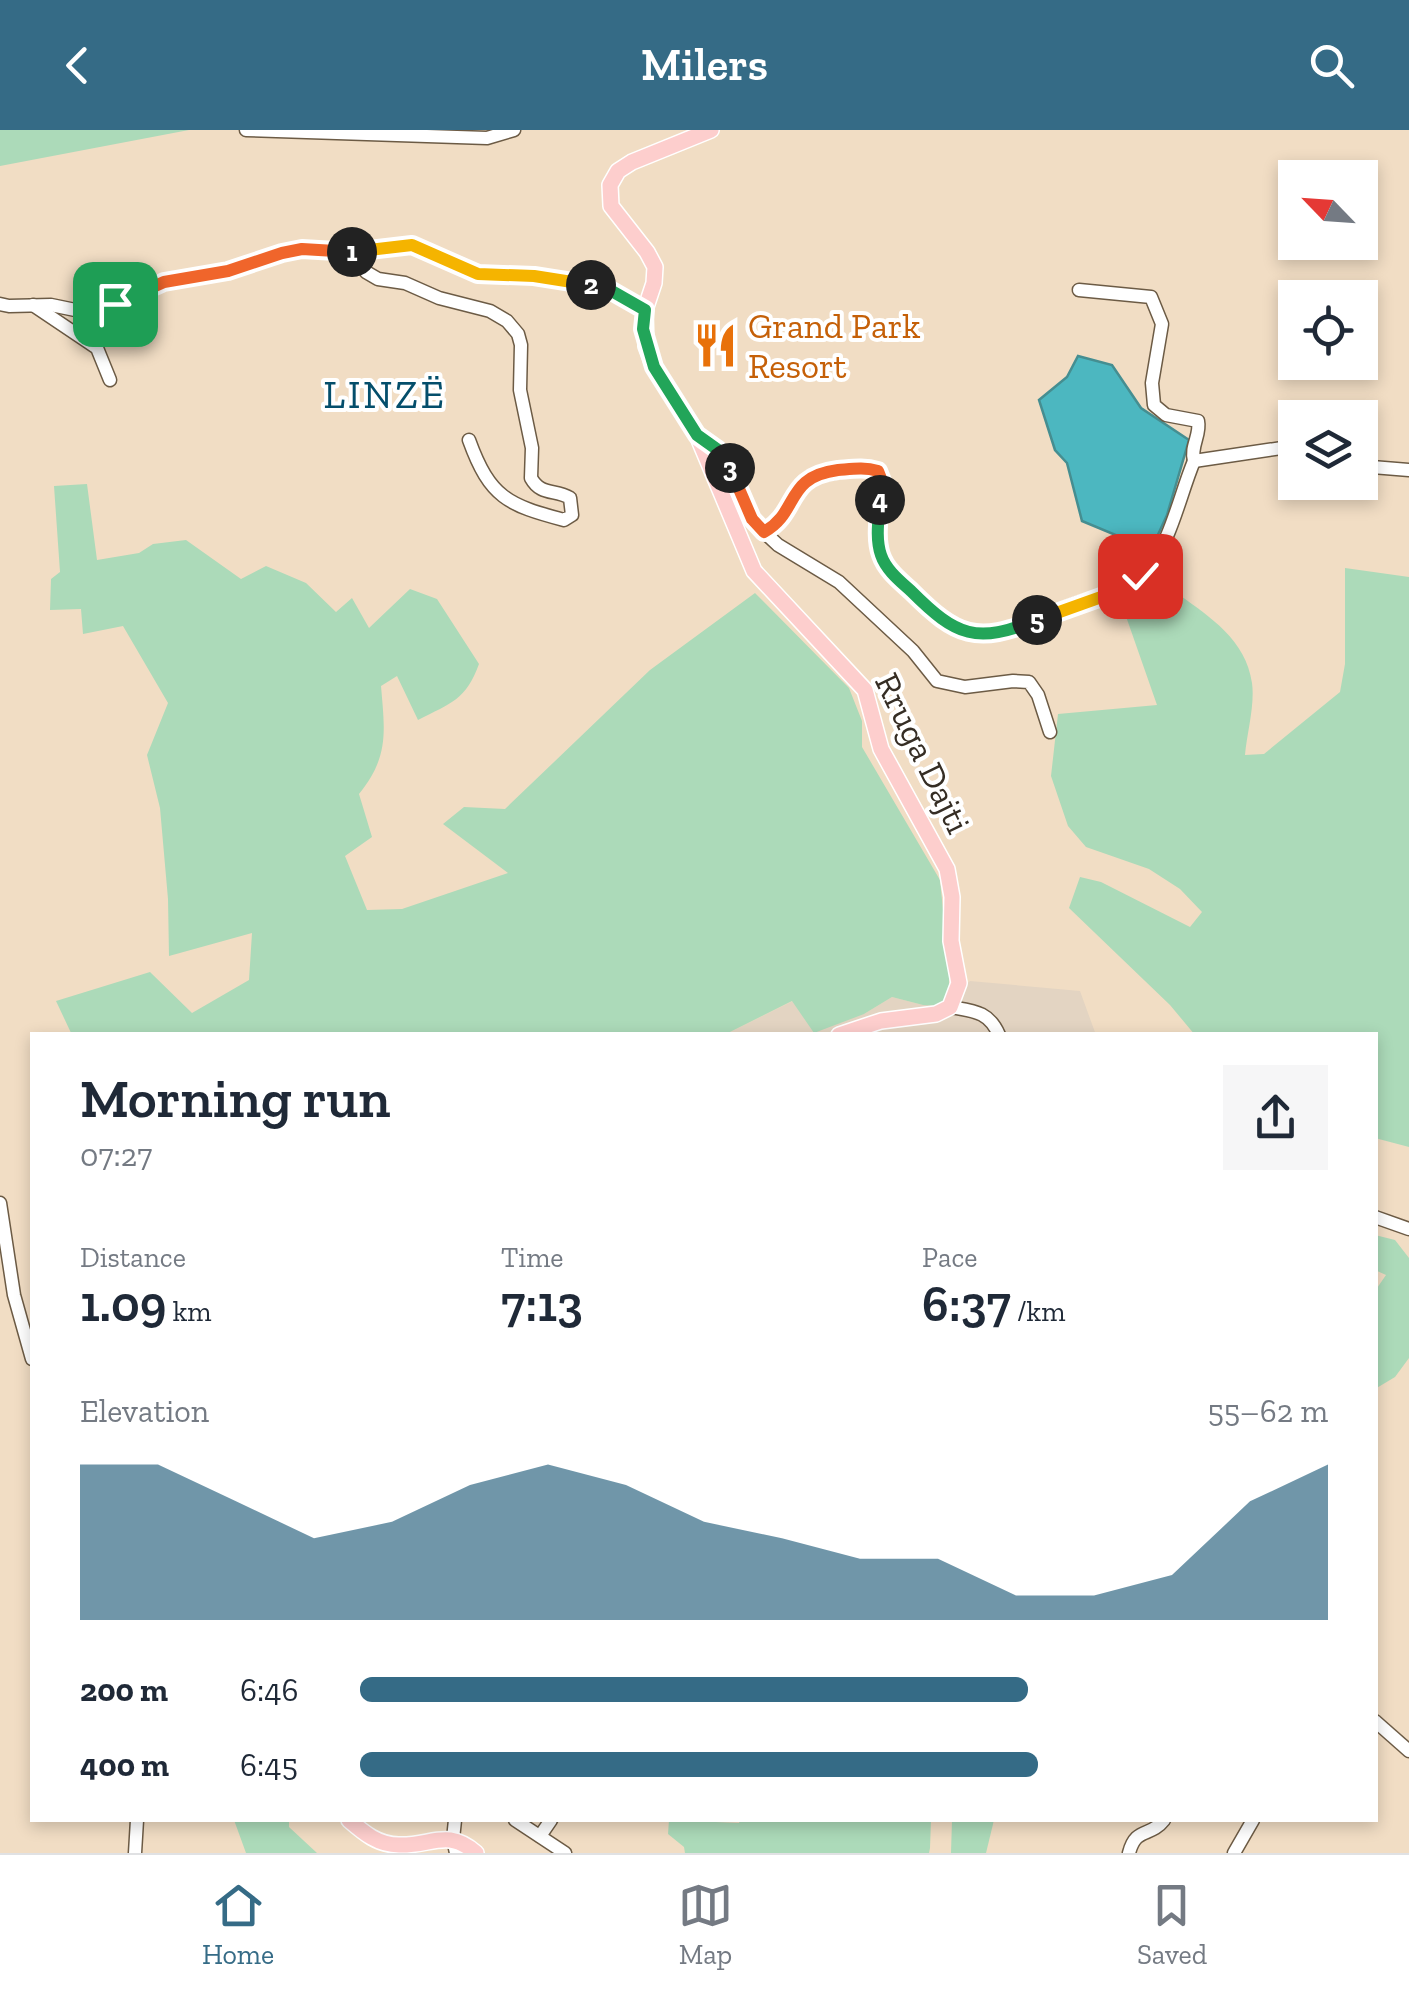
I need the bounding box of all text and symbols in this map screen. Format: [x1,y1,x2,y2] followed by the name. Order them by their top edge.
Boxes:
[50,38,105,93] icon: back
[641,38,768,92] text: Milers
[1304,38,1359,93] icon: search
[1278,160,1378,260] north arrow
[1278,160,1378,500] map controls
[327,227,377,277] pin: 1
[346,235,358,268] text: 1
[566,260,616,310] pin: 2
[73,262,158,347] pin
[583,268,599,301] text: 2
[88,277,143,332] icon: arrive
[1278,280,1378,380] button: locate
[748,305,920,387] place label: Grand Park Resort
[691,322,739,370] restaurant icon: Grand Park Resort
[323,370,447,418] district label: LINZË
[1278,400,1378,500] button: layers
[705,443,755,493] pin: 3
[723,451,737,484] text: 3
[855,475,905,525] pin: 4
[872,483,888,516] text: 4
[1098,534,1183,619] pin
[1113,549,1168,604] icon: check
[1012,595,1062,645] pin: 5
[1030,603,1044,636] text: 5
[866,666,980,840] street label: Rruga Dajti
[80,1065,391,1131] text: Morning run
[1223,1065,1328,1170] button: share
[80,1136,152,1174] text: 07:27
[80,1241,186,1274] text: Distance
[501,1241,564,1274] text: Time
[922,1241,978,1274] text: Pace
[80,1274,166,1334] text: 1.09
[501,1274,583,1334] text: 7:13
[922,1274,1011,1334] text: 6:37
[166,1295,212,1328] text: km
[1011,1295,1065,1328] text: /km
[80,1392,209,1430] text: Elevation
[1207,1392,1328,1430] text: 55–62 m
[80,1671,168,1709] text: 200 m
[240,1671,298,1709] text: 6:46
[80,1746,169,1784] text: 400 m
[240,1746,298,1784] text: 6:45
[202,1878,274,1971] tab: Home
[678,1878,733,1971] tab: Map
[1137,1878,1207,1971] tab: Saved

